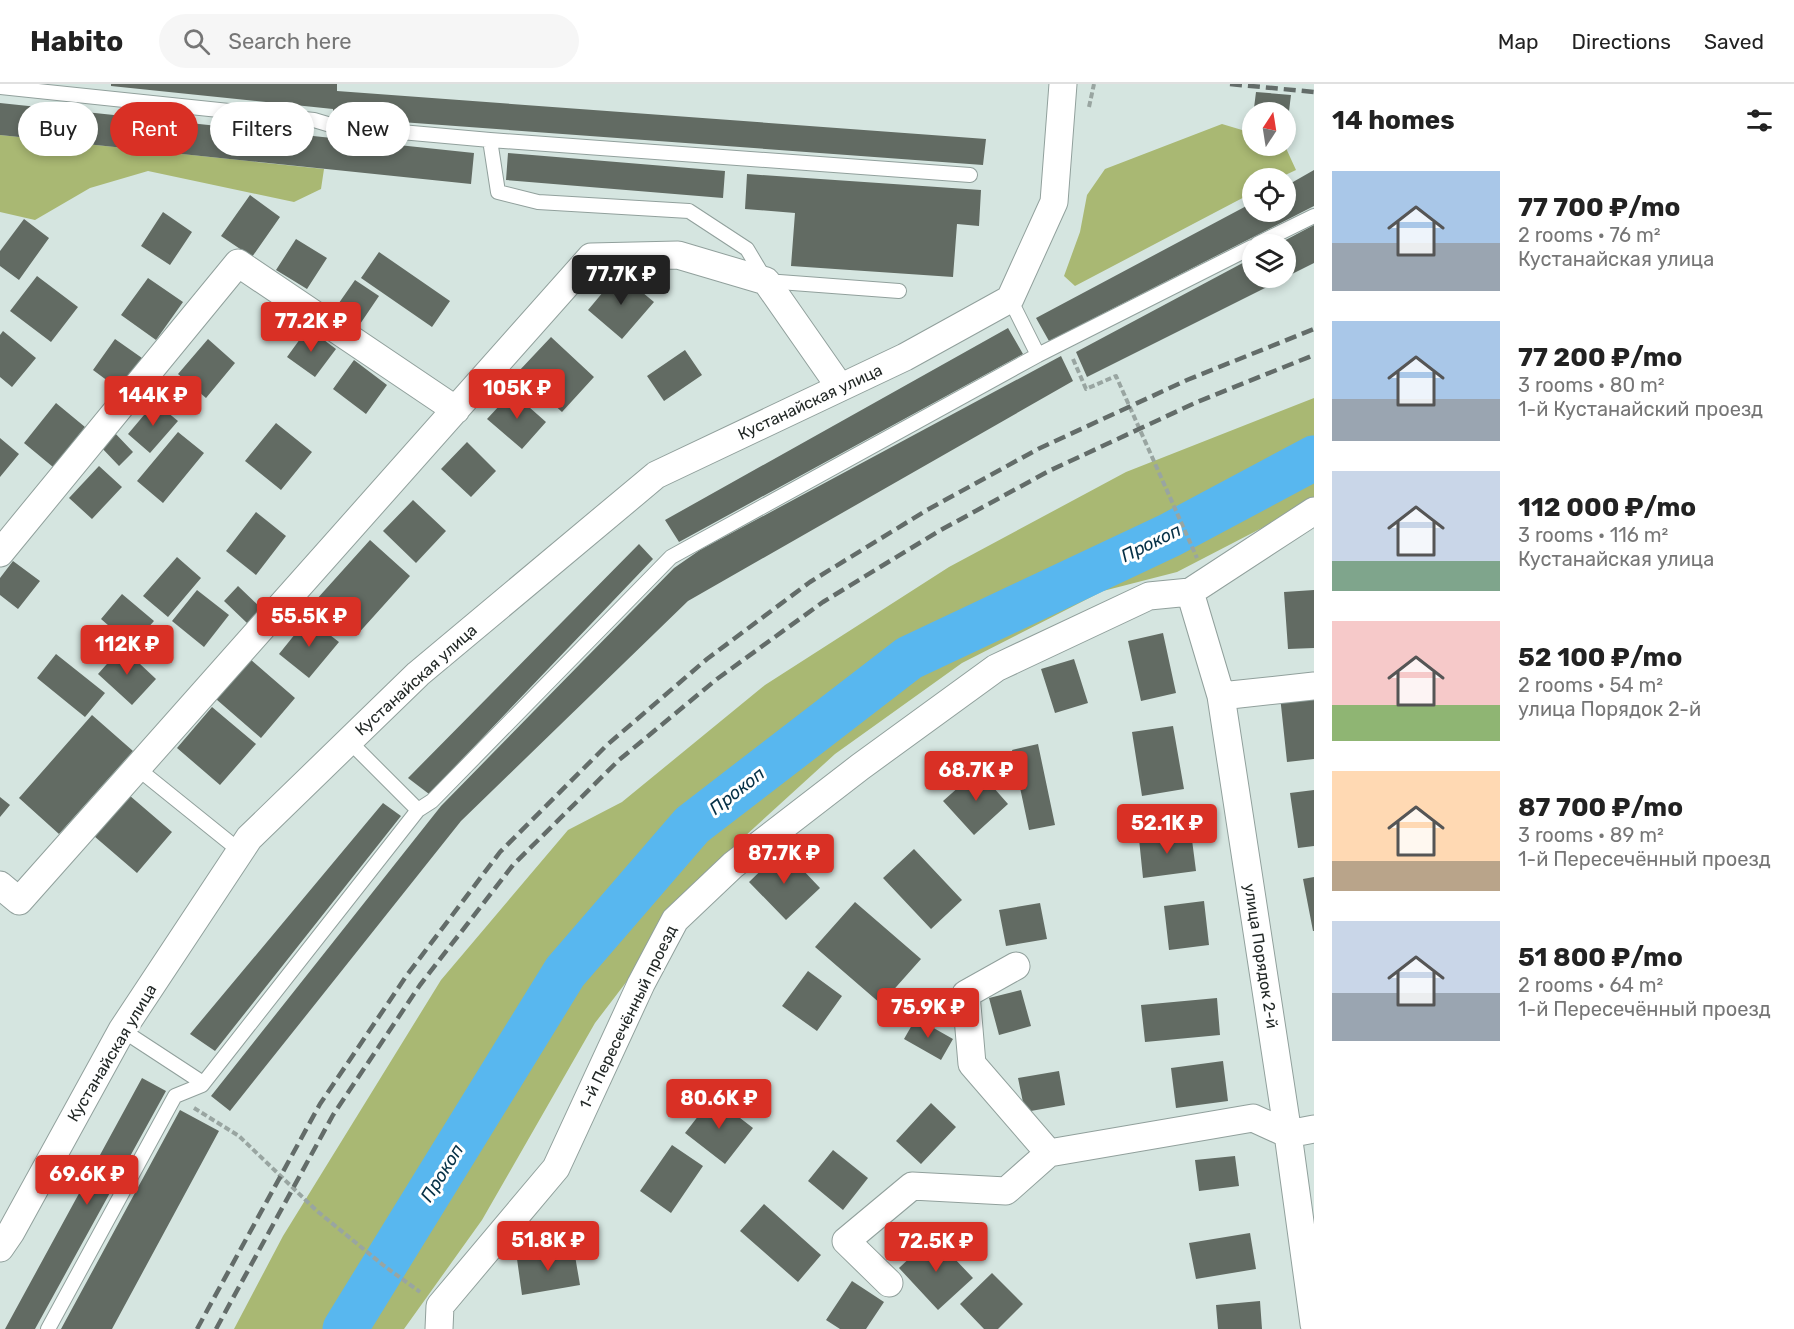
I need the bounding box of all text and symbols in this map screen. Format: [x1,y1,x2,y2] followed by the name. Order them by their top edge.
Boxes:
[159,14,579,68] search box
[30,25,123,58] text: Habito
[180,25,213,58] icon: search
[228,28,352,55] text: Search here
[1498,29,1539,54] text: Map
[1572,29,1671,54] text: Directions
[1704,29,1764,54] text: Saved
[18,102,98,156] chip: Buy
[110,102,198,156] chip: Rent
[210,102,314,156] chip: Filters
[326,102,410,156] chip: New
[1242,102,1296,156] north arrow
[1242,102,1296,288] map controls
[1743,104,1776,137] icon: filters
[1332,105,1455,136] text: 14 homes
[1242,168,1296,222] button: locate
[1518,192,1680,223] text: 77 700 ₽/mo
[1380,195,1452,267] icon: home
[1518,223,1661,247] text: 2 rooms · 76 m²
[1242,234,1296,288] button: layers
[1518,247,1714,271] text: Кустанайская улица
[566,255,676,306] pin: 77.7K ₽
[586,262,656,286] text: 77.7K ₽
[256,302,366,353] pin: 77.2K ₽
[275,309,347,333] text: 77.2K ₽
[1518,342,1682,373] text: 77 200 ₽/mo
[1380,345,1452,417] icon: home
[735,360,885,444] street label: Кустанайская улица
[468,369,566,420] pin: 105K ₽
[1518,373,1665,397] text: 3 rooms · 80 m²
[104,376,202,427] pin: 144K ₽
[483,376,551,400] text: 105K ₽
[118,383,188,407] text: 144K ₽
[1518,397,1763,421] text: 1-й Кустанайский проезд
[1518,492,1696,523] text: 112 000 ₽/mo
[1380,495,1452,567] icon: home
[1117,519,1185,567] water label: Прокоп
[1518,523,1668,547] text: 3 rooms · 116 m²
[1518,547,1714,571] text: Кустанайская улица
[254,597,364,648] pin: 55.5K ₽
[271,604,347,628] text: 55.5K ₽
[351,620,481,740] street label: Кустанайская улица
[78,625,176,676] pin: 112K ₽
[95,632,159,656] text: 112K ₽
[1518,642,1682,673] text: 52 100 ₽/mo
[1380,645,1452,717] icon: home
[1518,673,1663,697] text: 2 rooms · 54 m²
[1518,697,1701,721] text: улица Порядок 2-й
[921,751,1031,802] pin: 68.7K ₽
[939,758,1013,782] text: 68.7K ₽
[705,762,769,819] water label: Прокоп
[1518,792,1683,823] text: 87 700 ₽/mo
[1380,795,1452,867] icon: home
[1112,804,1222,855] pin: 52.1K ₽
[1131,811,1203,835] text: 52.1K ₽
[1518,823,1664,847] text: 3 rooms · 89 m²
[729,834,839,885] pin: 87.7K ₽
[748,841,820,865] text: 87.7K ₽
[1518,847,1771,871] text: 1-й Пересечённый проезд
[1240,882,1282,1030] street label: улица Порядок 2-й
[575,922,681,1112] street label: 1-й Пересечённый проезд
[1518,942,1683,973] text: 51 800 ₽/mo
[1380,945,1452,1017] icon: home
[1518,973,1663,997] text: 2 rooms · 64 m²
[63,981,161,1125] street label: Кустанайская улица
[873,988,983,1039] pin: 75.9K ₽
[891,995,965,1019] text: 75.9K ₽
[1518,997,1771,1021] text: 1-й Пересечённый проезд
[664,1079,774,1130] pin: 80.6K ₽
[680,1086,758,1110] text: 80.6K ₽
[416,1140,468,1206] water label: Прокоп
[32,1155,142,1206] pin: 69.6K ₽
[49,1162,125,1186] text: 69.6K ₽
[493,1221,603,1272] pin: 51.8K ₽
[881,1222,991,1273] pin: 72.5K ₽
[511,1228,585,1252] text: 51.8K ₽
[899,1229,973,1253] text: 72.5K ₽

